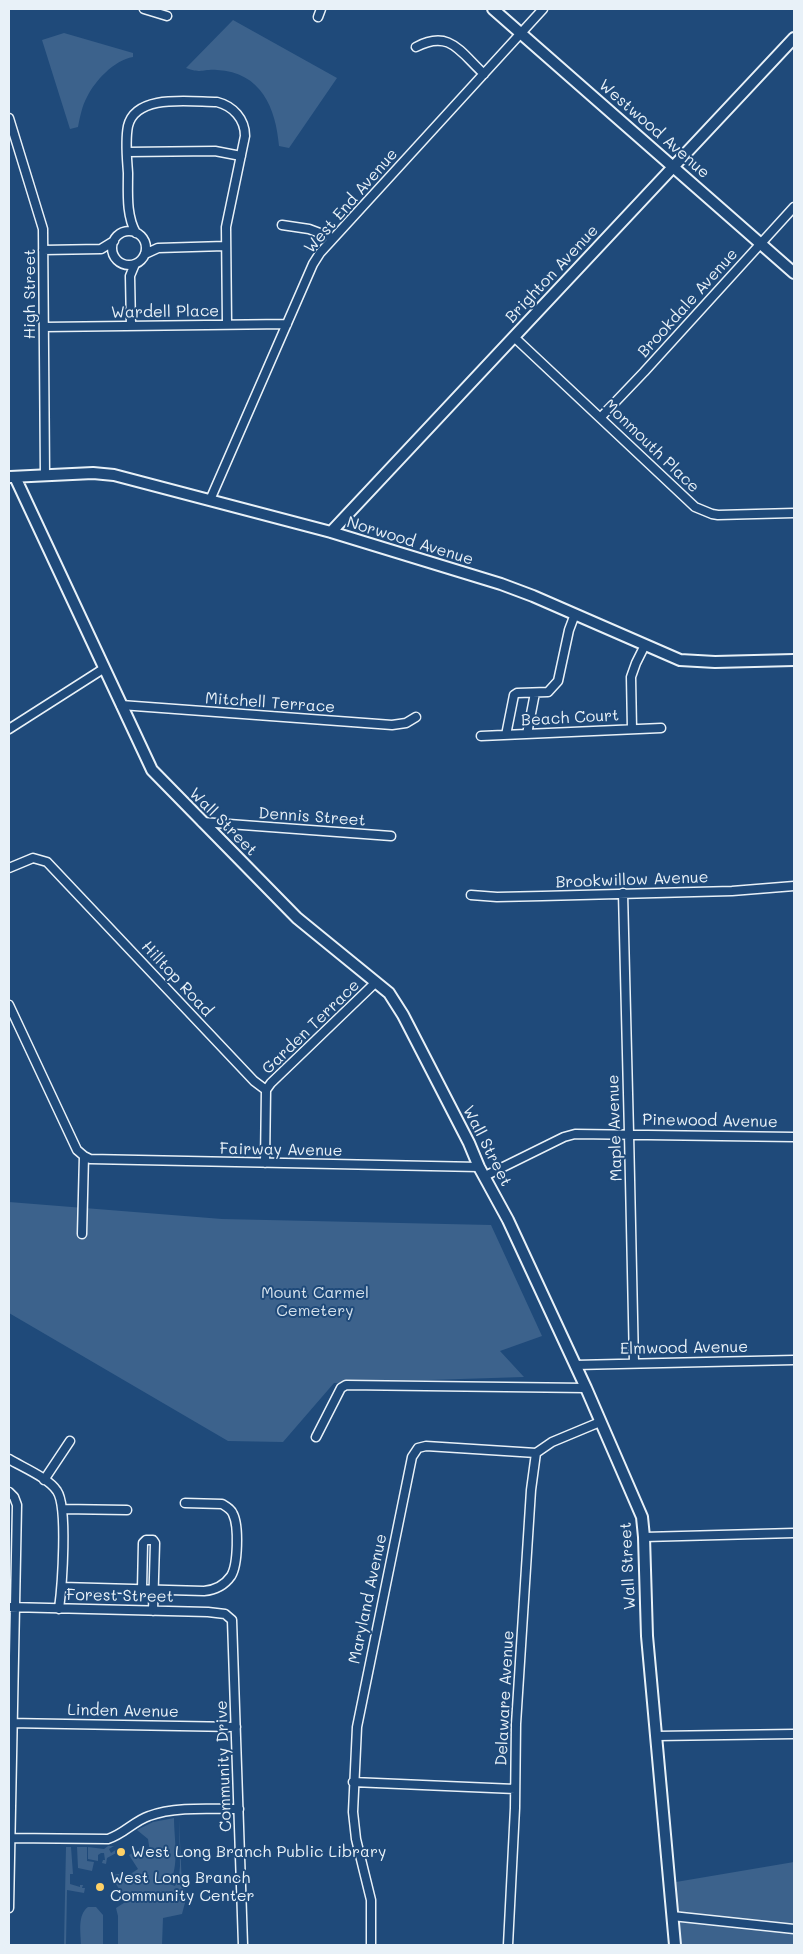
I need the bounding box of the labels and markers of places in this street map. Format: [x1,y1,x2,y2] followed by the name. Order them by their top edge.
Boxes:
[131,1842,386,1862] place label: West Long Branch Public Library
[115,1846,127,1858] marker: West Long Branch Public Library
[110,1868,255,1906] place label: West Long Branch Community Center
[94,1881,106,1893] marker: West Long Branch Community Center

